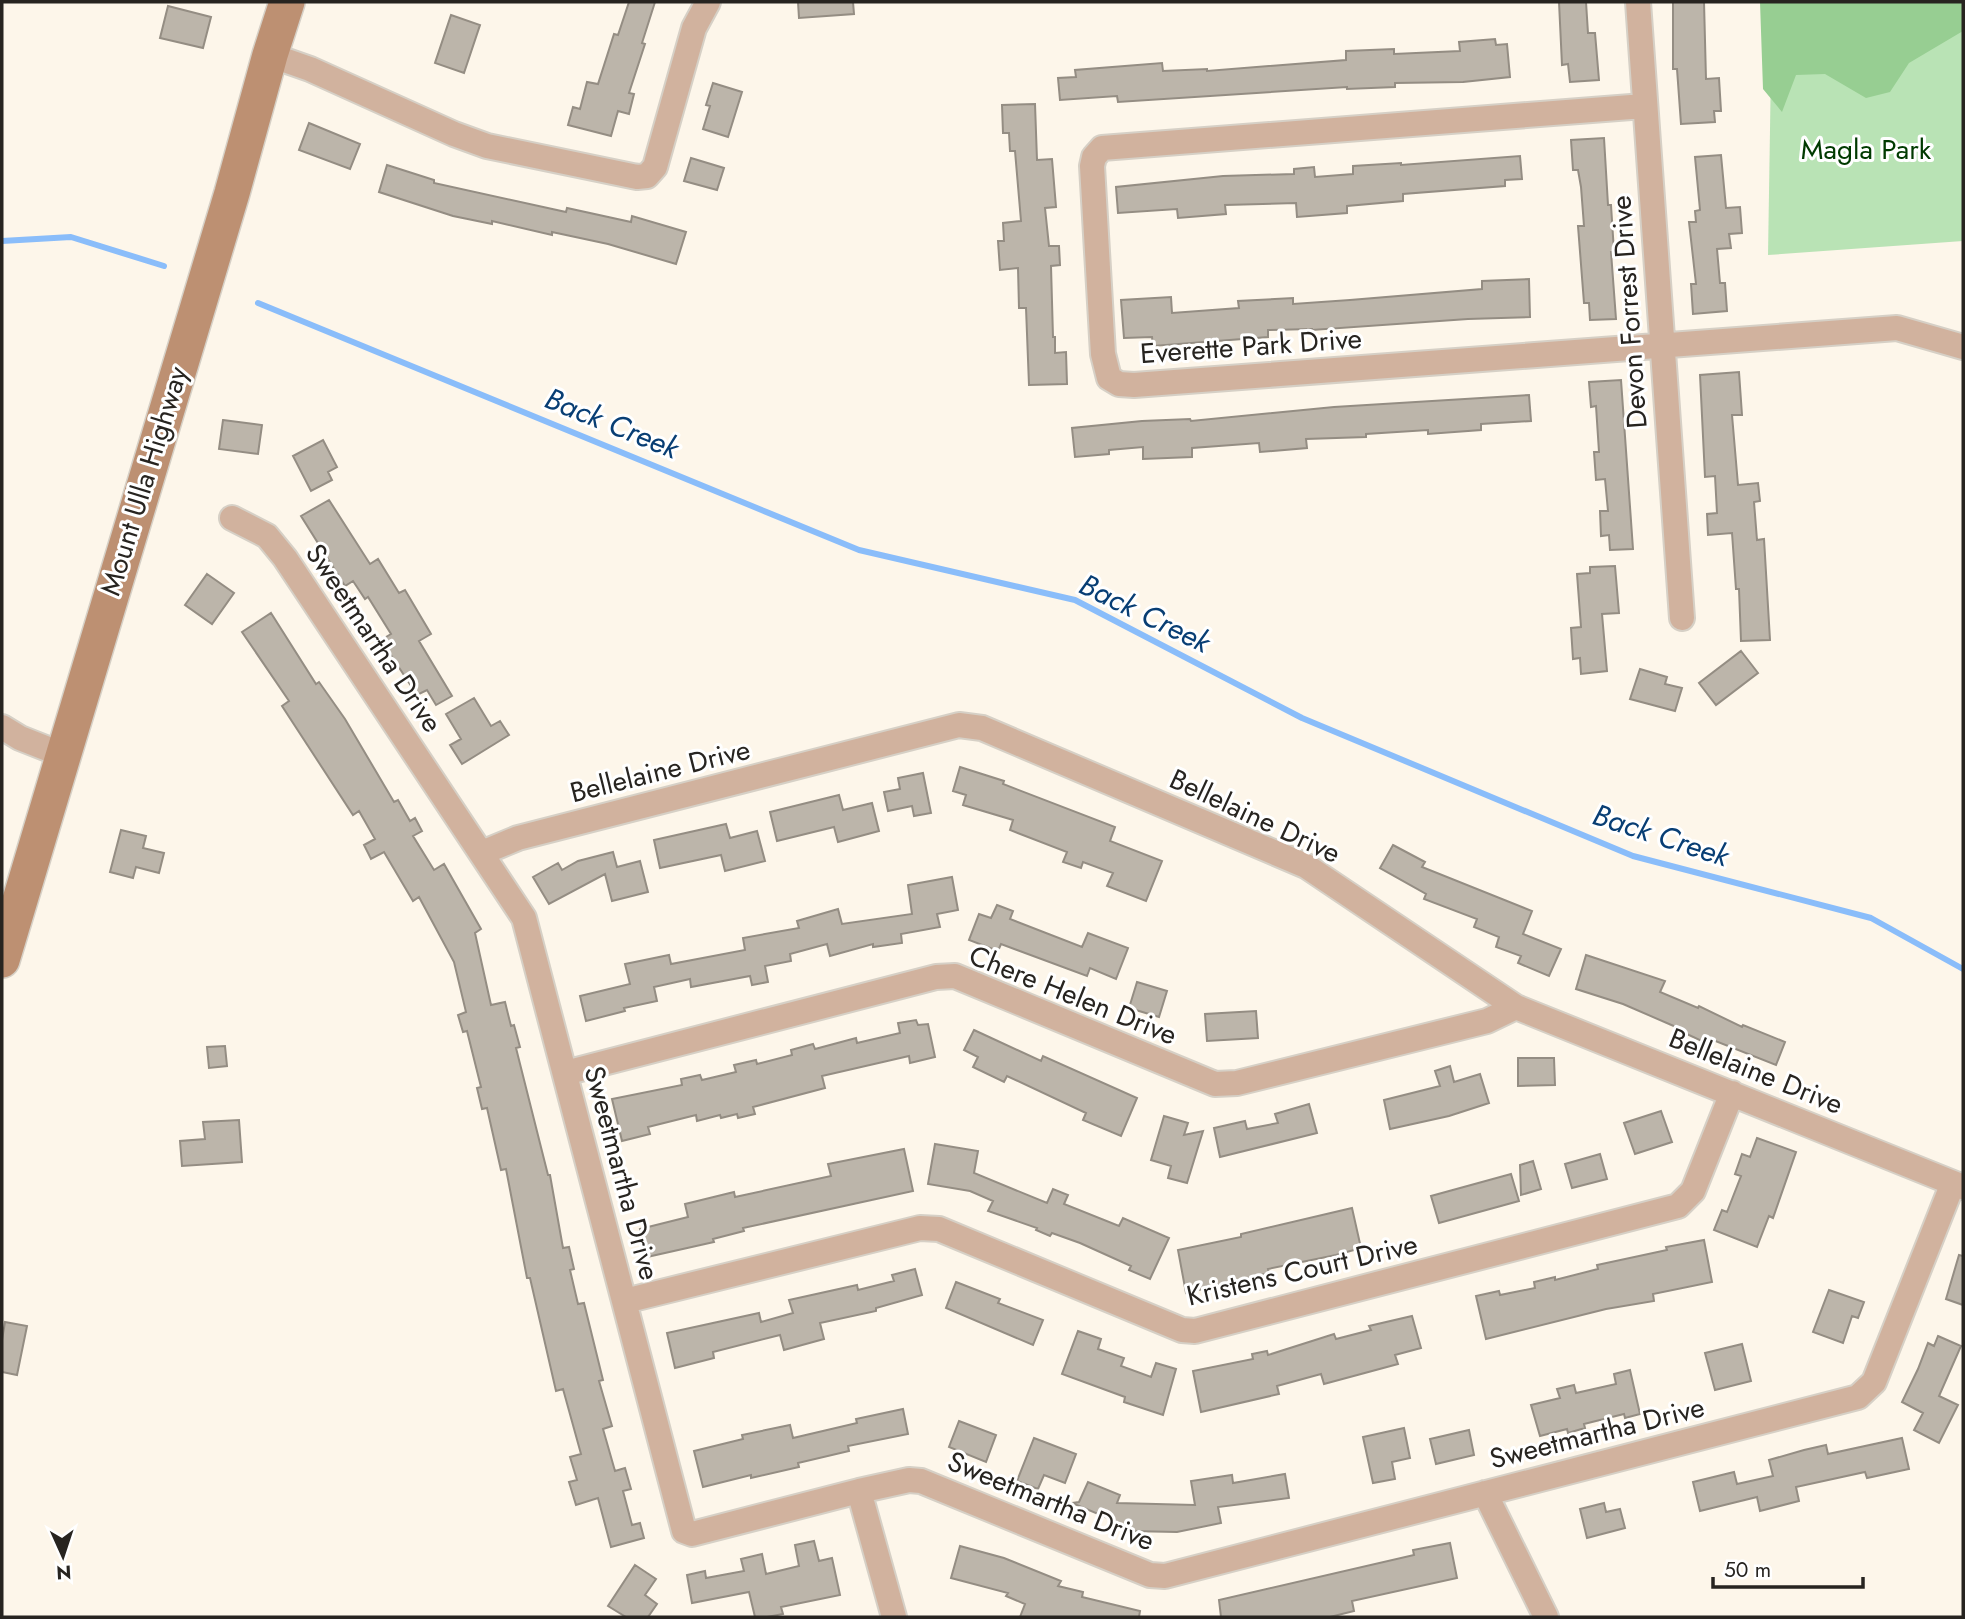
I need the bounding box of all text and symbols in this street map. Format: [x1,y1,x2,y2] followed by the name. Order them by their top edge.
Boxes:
[1801,129,1932,170] park label: Magla Park
[1600,194,1658,430] street label: Devon Forrest Drive
[1139,318,1363,374] street label: Everette Park Drive
[90,361,198,600] street label: Mount Ulla Highway
[539,377,686,470] water label: Back Creek
[295,535,453,741] street label: Sweetmartha Drive
[1072,563,1219,664] water label: Back Creek
[566,729,754,813] street label: Bellelaine Drive
[1163,758,1347,874] street label: Bellelaine Drive
[1587,793,1736,878] water label: Back Creek
[963,935,1183,1055] street label: Chere Helen Drive
[1663,1017,1849,1125] street label: Bellelaine Drive
[574,1061,670,1285] street label: Sweetmartha Drive
[1183,1224,1421,1316] street label: Kristens Court Drive
[1485,1386,1709,1480] street label: Sweetmartha Drive
[941,1441,1161,1561] street label: Sweetmartha Drive
[28,1521,98,1591] north arrow
[1713,1546,1864,1590] scale bar
[1724,1555,1771,1585] text: 50 m
[56,1559,72,1586] text: N

